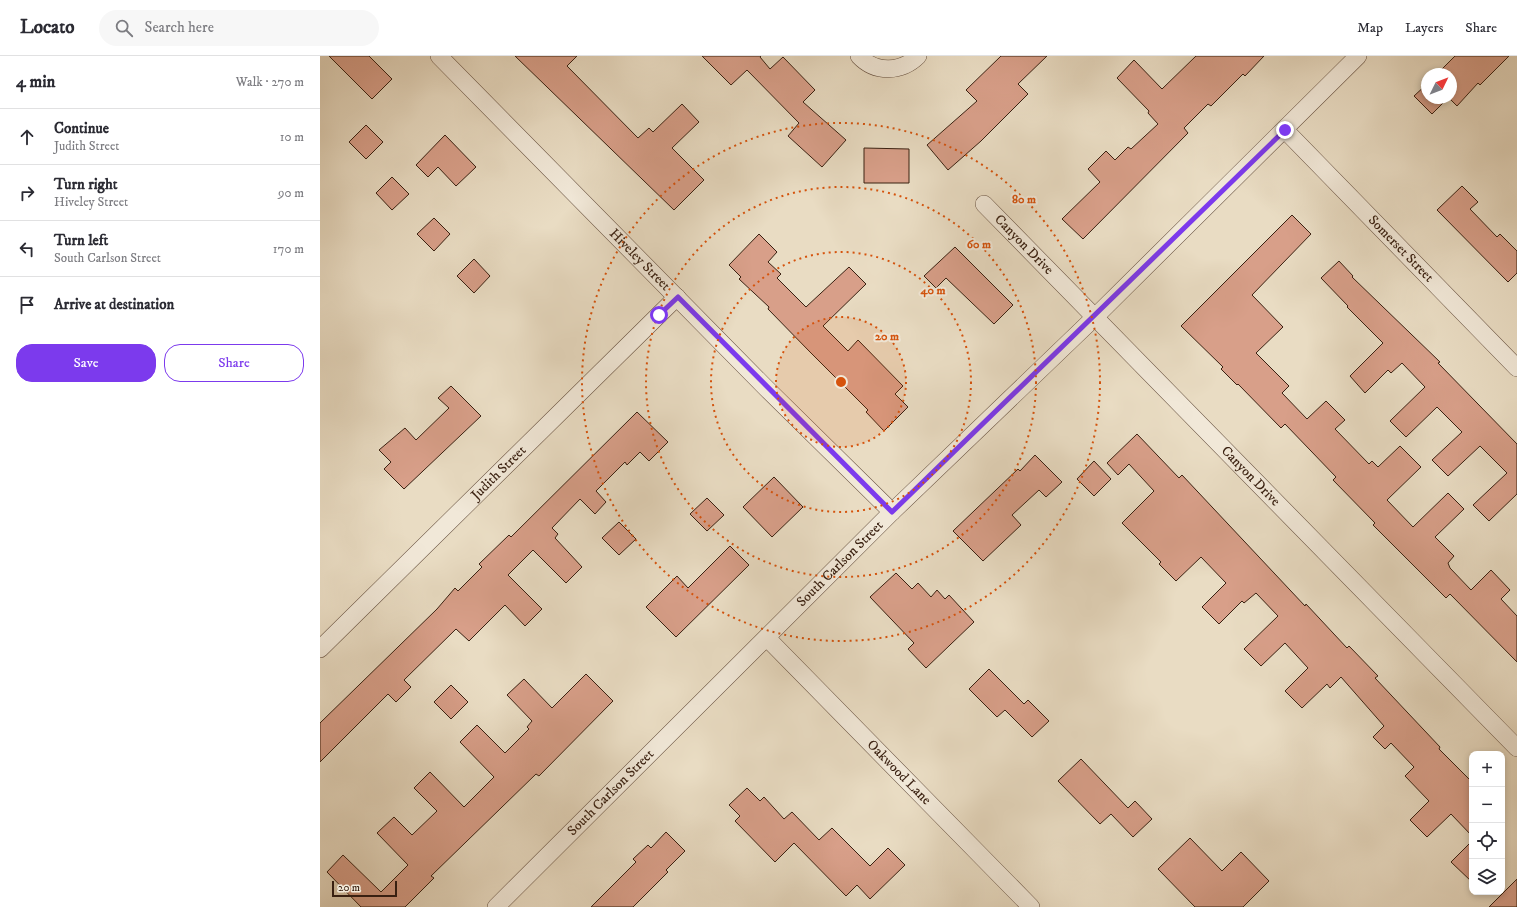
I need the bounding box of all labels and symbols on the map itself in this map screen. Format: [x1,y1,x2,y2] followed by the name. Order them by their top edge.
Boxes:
[1421,68,1457,104] north arrow
[1276,121,1294,139] route end
[1012,192,1036,207] text: 80 m
[990,211,1058,279] street label: Canyon Drive
[1364,212,1438,287] street label: Somerset Street
[605,225,675,295] street label: Hiveley Street
[967,237,991,252] text: 60 m
[920,283,945,298] text: 40 m
[650,306,668,324] route start
[875,329,899,344] text: 20 m
[834,375,848,389] centre of rings
[466,441,531,505] street label: Judith Street
[1217,442,1284,510] street label: Canyon Drive
[793,516,888,611] street label: South Carlson Street
[863,736,935,809] street label: Oakwood Lane
[564,745,658,840] street label: South Carlson Street
[332,879,397,898] scale bar

